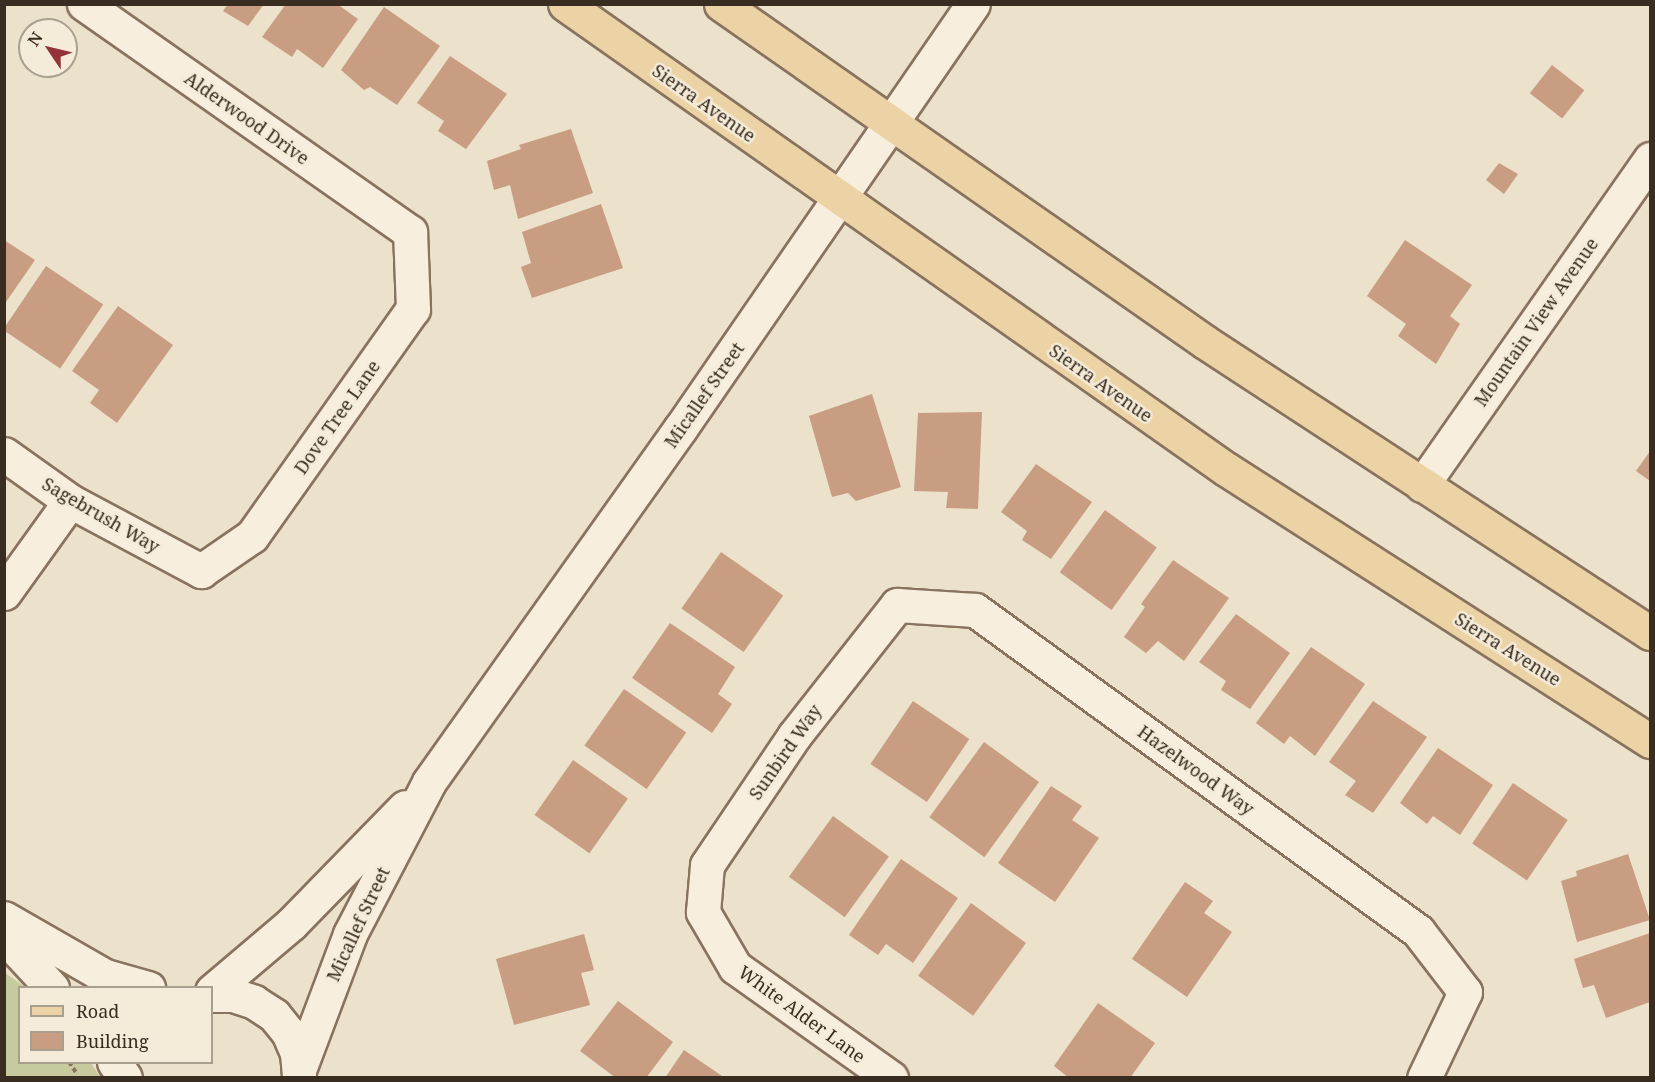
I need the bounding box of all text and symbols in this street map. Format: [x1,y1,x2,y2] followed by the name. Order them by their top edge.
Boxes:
[18,18,78,78] north arrow
[22,27,48,50] text: N
[648,59,760,147] street label: Sierra Avenue
[181,67,313,169] street label: Alderwood Drive
[1470,234,1602,410] street label: Mountain View Avenue
[660,338,748,452] street label: Micallef Street
[1045,339,1157,427] street label: Sierra Avenue
[290,356,384,478] street label: Dove Tree Lane
[38,473,164,557] street label: Sagebrush Way
[1451,608,1565,690] street label: Sierra Avenue
[744,700,826,804] street label: Sunbird Way
[1134,721,1258,819] street label: Hazelwood Way
[322,863,394,985] street label: Micallef Street
[734,961,870,1067] street label: White Alder Lane
[18,986,213,1064] legend
[76,999,119,1023] text: Road
[76,1029,149,1053] text: Building

